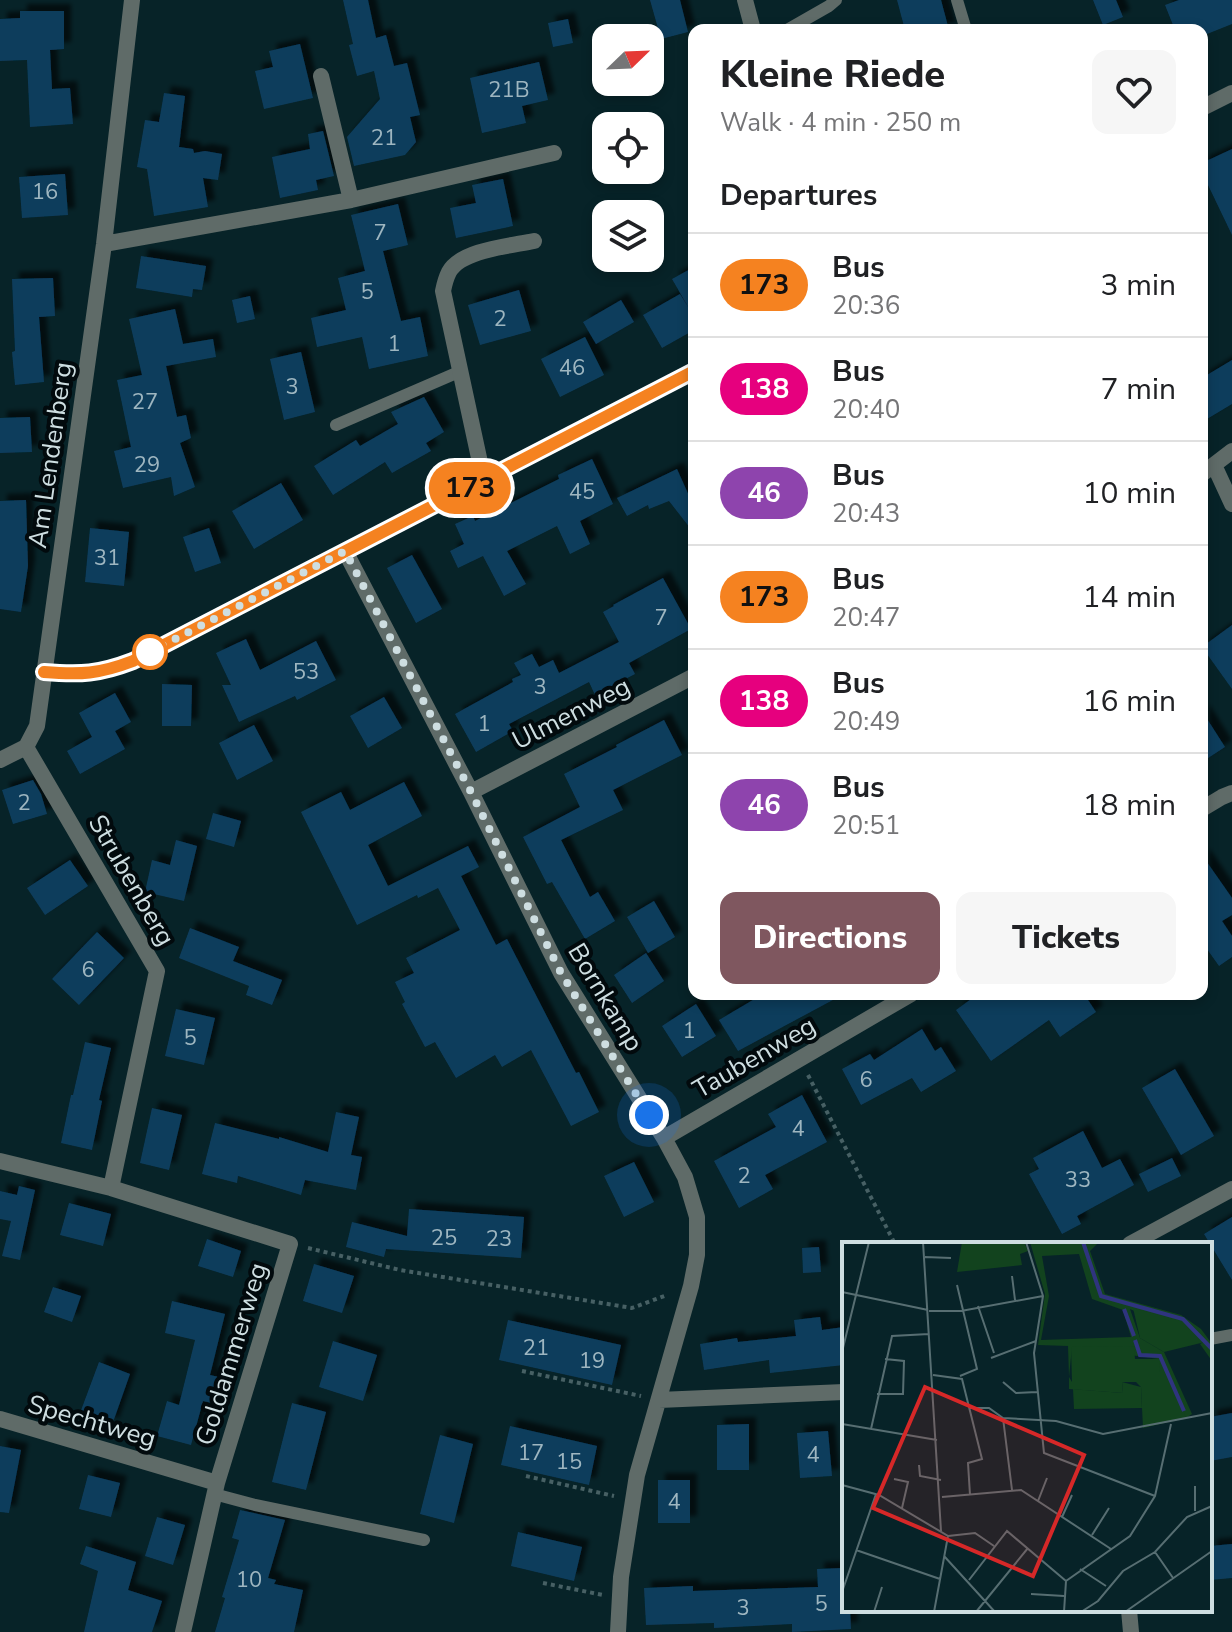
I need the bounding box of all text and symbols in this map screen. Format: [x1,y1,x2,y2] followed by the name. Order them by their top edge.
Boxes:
[592,24,664,96] north arrow
[592,24,664,272] map controls
[720,49,945,100] text: Kleine Riede
[1092,50,1176,134] button: heart
[488,75,530,105] house number: 21B
[720,105,961,140] text: Walk · 4 min · 250 m
[592,112,664,184] button: locate
[371,123,397,153] house number: 21
[720,175,877,216] text: Departures
[32,177,58,207] house number: 16
[592,200,664,272] button: layers
[373,218,387,248] house number: 7
[832,247,885,288] text: Bus
[1101,265,1176,306] text: 3 min
[739,266,789,304] text: 173
[360,277,374,307] house number: 5
[832,288,900,323] text: 20:36
[493,304,507,334] house number: 2
[387,329,401,359] house number: 1
[832,351,885,392] text: Bus
[559,353,585,383] house number: 46
[20,360,81,550] street label: Am Lendenberg
[1101,369,1176,410] text: 7 min
[739,370,789,408] text: 138
[285,372,299,402] house number: 3
[132,387,158,417] house number: 27
[832,392,900,427] text: 20:40
[134,450,160,480] house number: 29
[832,455,885,496] text: Bus
[424,462,516,514] line badge: 173
[445,469,495,507] text: 173
[1083,473,1176,514] text: 10 min
[747,474,781,512] text: 46
[569,477,595,507] house number: 45
[832,496,900,531] text: 20:43
[94,543,120,573] house number: 31
[832,559,885,600] text: Bus
[1083,577,1176,618] text: 14 min
[739,578,789,616] text: 173
[832,600,900,635] text: 20:47
[654,603,668,633] house number: 7
[133,635,167,669] unlabelled marker
[293,657,319,687] house number: 53
[832,663,885,704] text: Bus
[506,669,636,758] street label: Ulmenweg
[533,672,547,702] house number: 3
[1083,681,1176,722] text: 16 min
[739,682,789,720] text: 138
[832,704,900,739] text: 20:49
[477,709,491,739] house number: 1
[832,767,885,808] text: Bus
[1083,785,1176,826] text: 18 min
[747,786,781,824] text: 46
[17,788,31,818] house number: 2
[80,808,183,952] street label: Strubenberg
[832,808,900,843] text: 20:51
[720,892,940,984] button: Directions
[956,892,1176,984] button: Tickets
[560,937,652,1058] street label: Bornkamp
[81,955,95,985] house number: 6
[686,1008,822,1107] street label: Taubenweg
[682,1016,696,1046] house number: 1
[183,1023,197,1053] house number: 5
[859,1065,873,1095] house number: 6
[629,1095,669,1135] your location
[791,1114,805,1144] house number: 4
[737,1161,751,1191] house number: 2
[1065,1165,1091,1195] house number: 33
[431,1223,457,1253] house number: 25
[486,1224,512,1254] house number: 23
[842,1242,1212,1612] inset map
[187,1259,276,1450] street label: Goldammerweg
[523,1333,549,1363] house number: 21
[579,1346,605,1376] house number: 19
[24,1386,160,1456] street label: Spechtweg
[518,1438,544,1468] house number: 17
[806,1440,820,1470] house number: 4
[556,1447,582,1477] house number: 15
[667,1487,681,1517] house number: 4
[236,1565,262,1595] house number: 10
[814,1589,828,1619] house number: 5
[736,1593,750,1623] house number: 3

